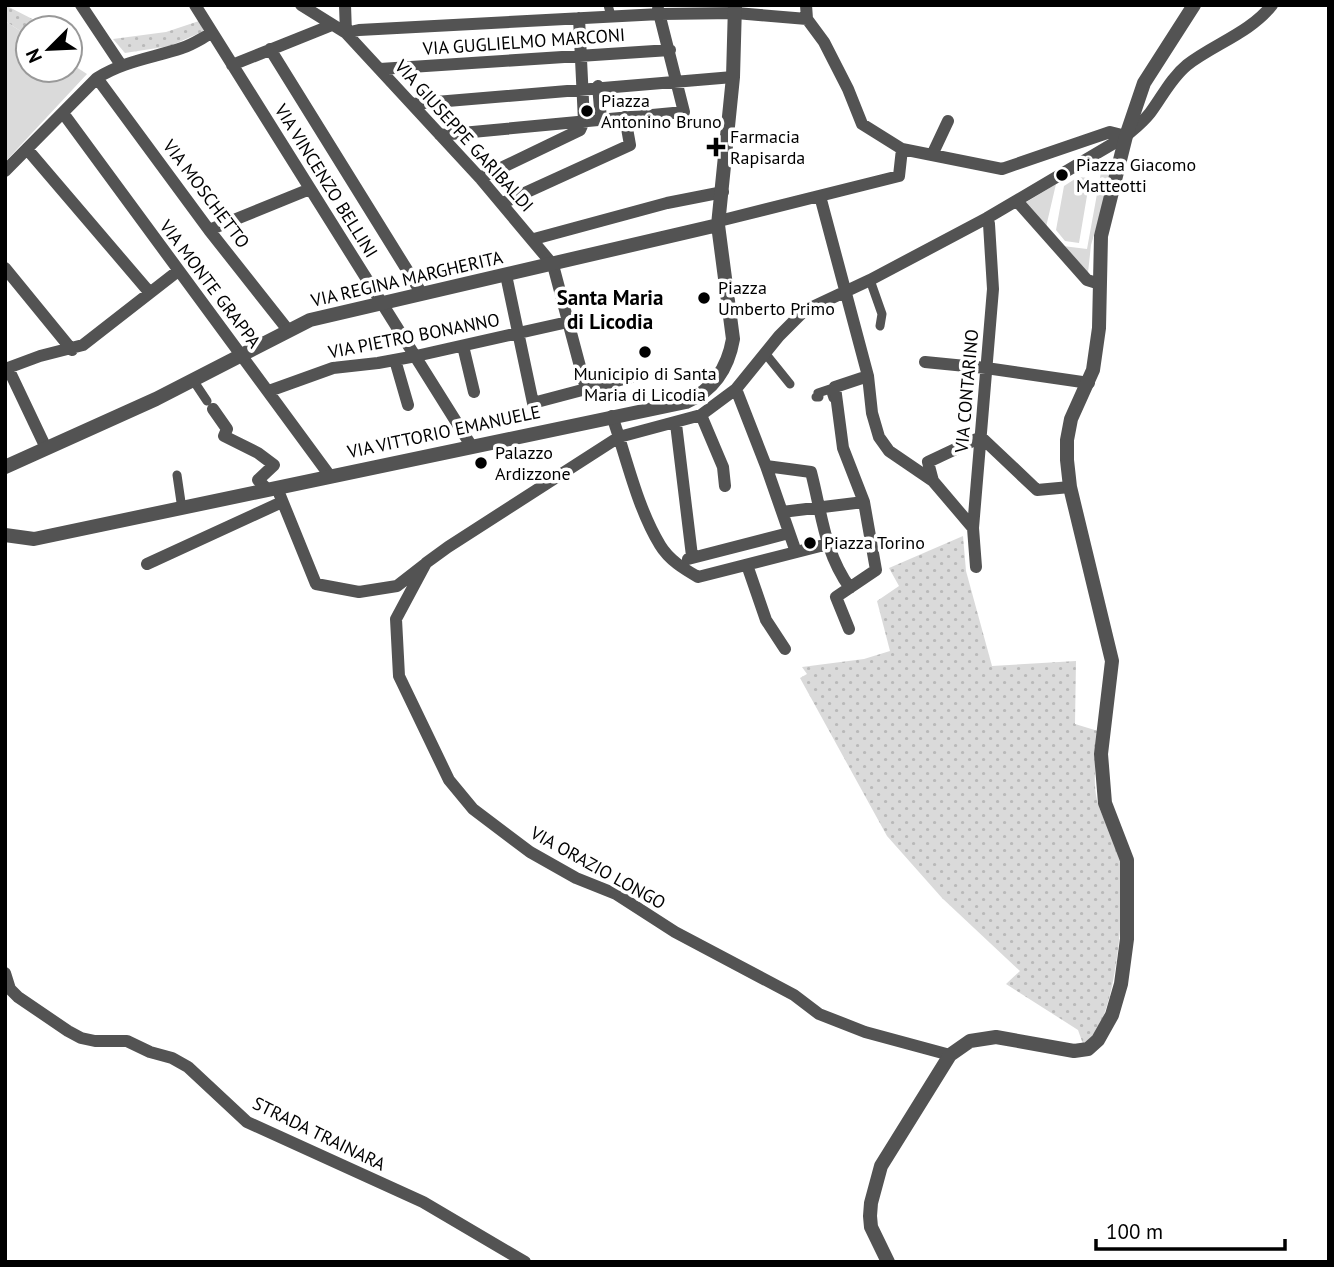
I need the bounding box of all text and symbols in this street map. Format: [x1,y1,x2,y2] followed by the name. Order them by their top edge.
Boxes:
[14,14,84,84] north arrow
[421,23,626,60] street label: VIA GUGLIELMO MARCONI
[20,45,47,66] text: N
[389,54,539,216] street label: VIA GIUSEPPE GARIBALDI
[601,89,722,133] place label: Piazza Antonino Bruno
[269,99,383,262] street label: VIA VINCENZO BELLINI
[579,103,595,119] marker: Piazza Antonino Bruno
[730,125,805,169] place label: Farmacia Rapisarda
[157,134,255,253] street label: VIA MOSCHETTO
[708,139,724,155] marker: Farmacia Rapisarda
[1076,153,1196,197] place label: Piazza Giacomo Matteotti
[1054,167,1070,183] marker: Piazza Giacomo Matteotti
[154,214,266,353] street label: VIA MONTE GRAPPA
[308,245,505,312] street label: VIA REGINA MARGHERITA
[718,276,835,320] place label: Piazza Umberto Primo
[557,284,663,335] district label: Santa Maria di Licodia
[696,290,712,306] marker: Piazza Umberto Primo
[325,308,502,364] street label: VIA PIETRO BONANNO
[950,328,983,455] street label: VIA CONTARINO
[637,344,653,360] marker: Municipio di Santa Maria di Licodia
[573,362,717,406] place label: Municipio di Santa Maria di Licodia
[344,400,542,463] street label: VIA VITTORIO EMANUELE
[495,441,571,485] place label: Palazzo Ardizzone
[473,455,489,471] marker: Palazzo Ardizzone
[824,531,925,554] place label: Piazza Torino
[802,535,818,551] marker: Piazza Torino
[526,820,670,914] street label: VIA ORAZIO LONGO
[249,1091,390,1176] street label: STRADA TRAINARA
[1096,1208,1285,1252] scale bar
[1106,1218,1163,1245] text: 100 m

